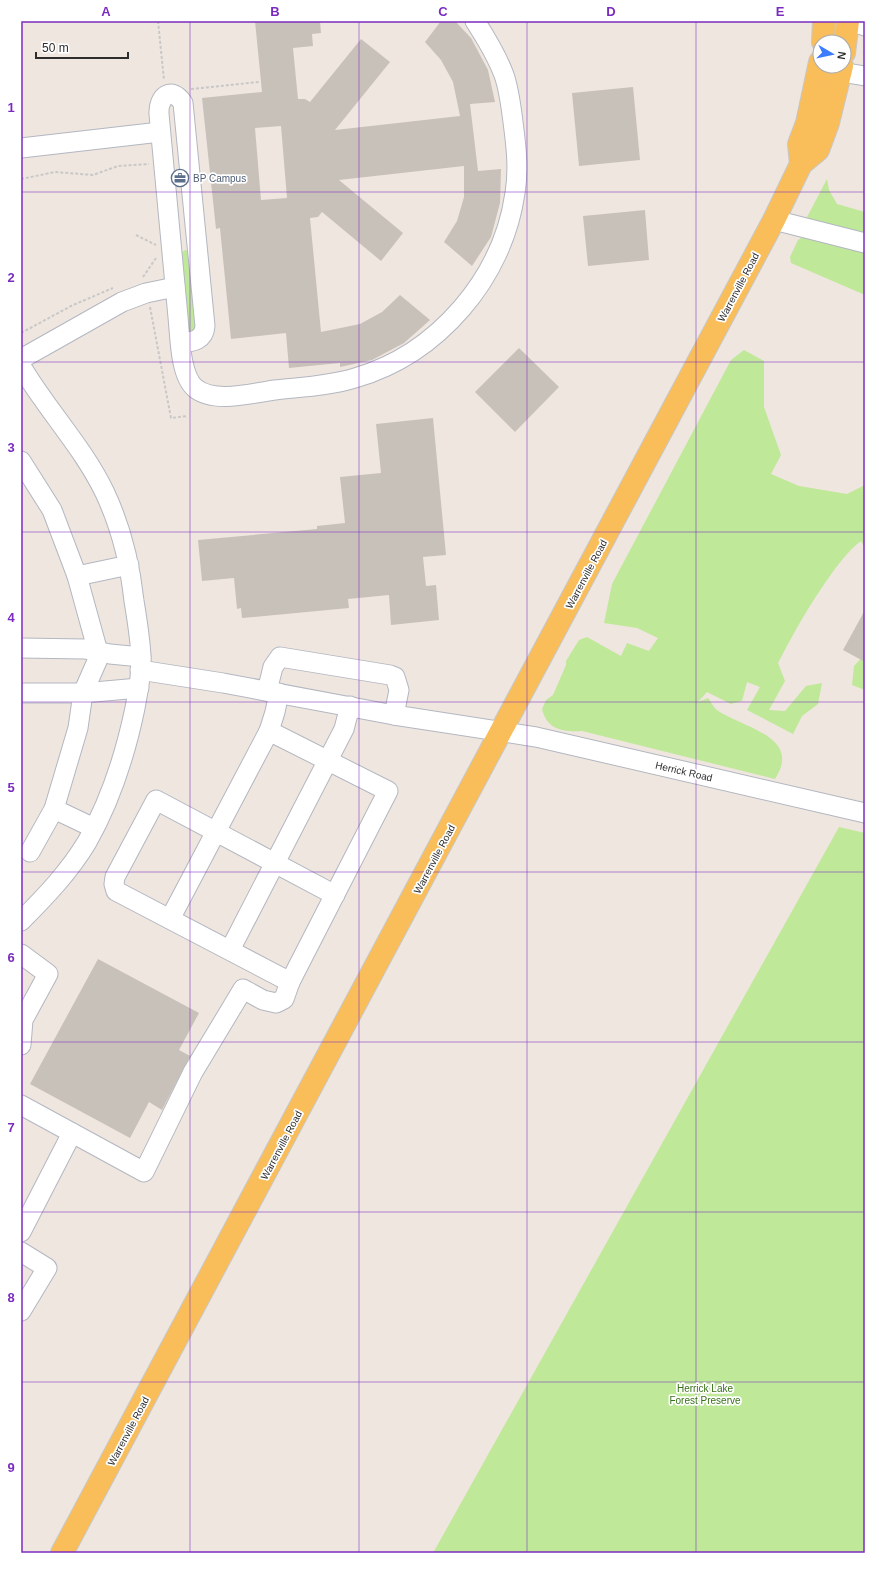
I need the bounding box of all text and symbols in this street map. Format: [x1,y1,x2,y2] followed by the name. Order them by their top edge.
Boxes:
[101,4,111,19] text: A
[270,4,280,19] text: B
[438,4,448,19] text: C
[606,4,616,19] text: D
[776,4,785,19] text: E
[36,34,128,60] scale bar
[812,34,852,74] north arrow
[42,41,69,55] text: 50 m
[835,51,848,60] text: N
[7,100,15,115] text: 1
[170,168,190,188] office icon: BP Campus
[193,173,246,184] place label: BP Campus
[716,251,761,324] street label: Warrenville Road
[7,270,15,285] text: 2
[7,440,15,455] text: 3
[564,538,609,611] street label: Warrenville Road
[7,610,15,625] text: 4
[654,760,714,783] street label: Herrick Road
[7,780,15,795] text: 5
[412,823,457,896] street label: Warrenville Road
[7,950,15,965] text: 6
[259,1109,304,1182] street label: Warrenville Road
[7,1120,15,1135] text: 7
[7,1290,15,1305] text: 8
[669,1383,741,1406] park label: Herrick Lake Forest Preserve
[106,1395,151,1468] street label: Warrenville Road
[7,1460,15,1475] text: 9

